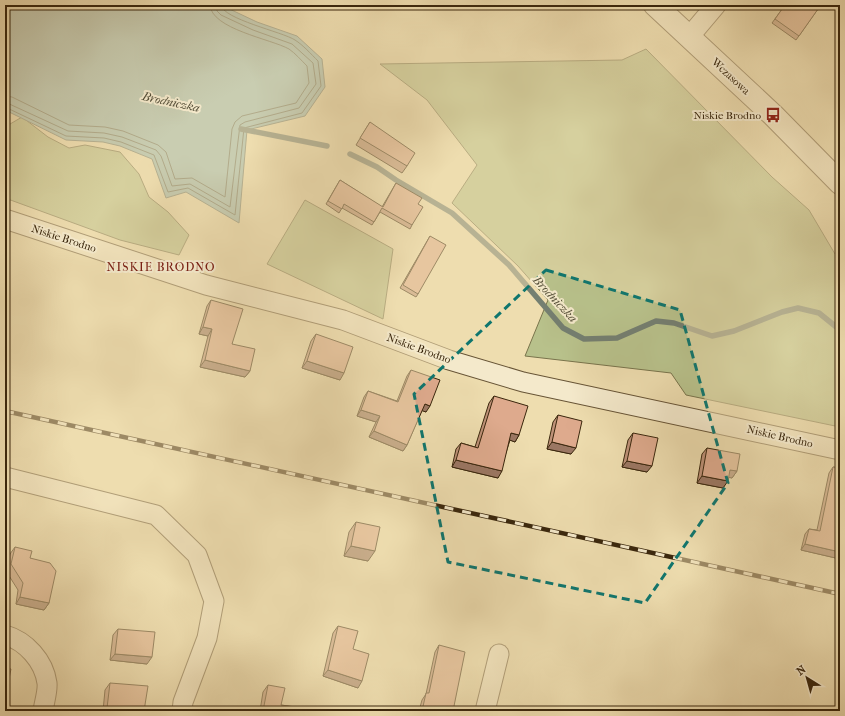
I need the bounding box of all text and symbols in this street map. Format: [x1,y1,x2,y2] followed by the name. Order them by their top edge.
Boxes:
[708,55,753,98] street label: Wczasowa
[140,89,201,115] water label: Brodniczka
[764,106,782,124] bus stop icon: Niskie Brodno
[694,109,761,122] place label: Niskie Brodno
[30,222,98,255] street label: Niskie Brodno
[106,260,216,274] district label: NISKIE BRODNO
[529,272,580,325] water label: Brodniczka
[385,331,453,366] street label: Niskie Brodno
[746,423,815,450] street label: Niskie Brodno
[787,658,827,698] north arrow
[794,662,809,678] text: N

